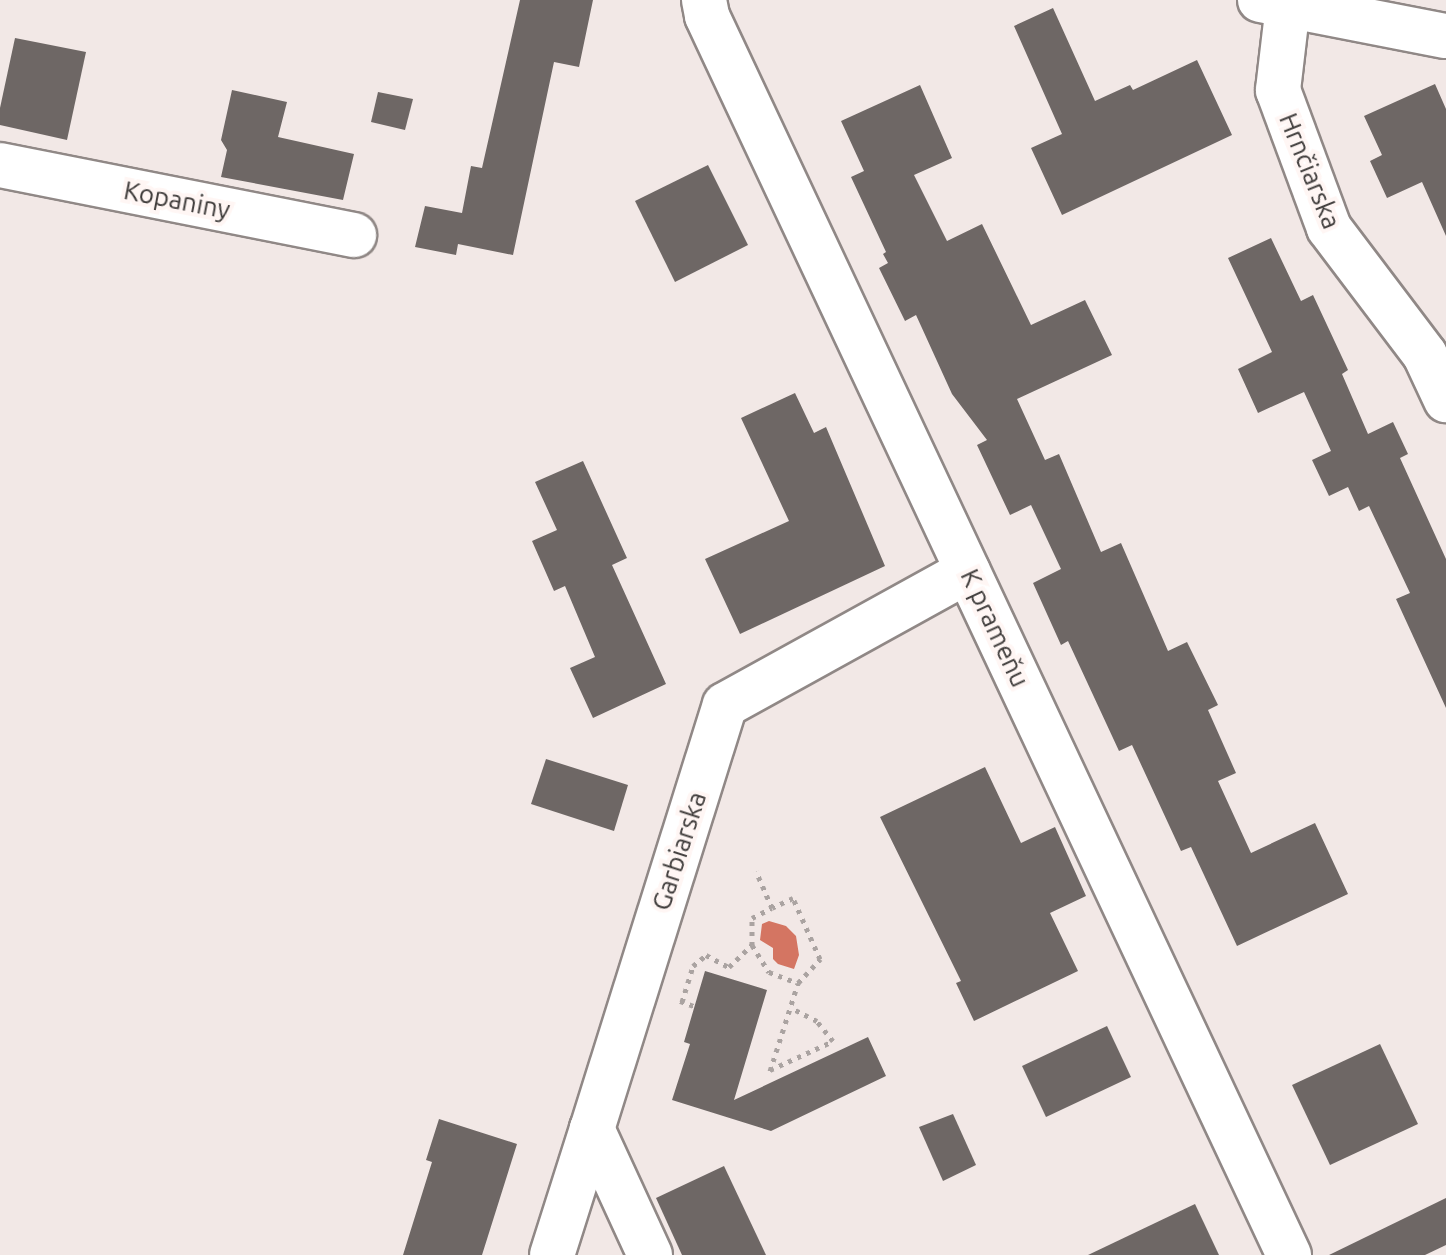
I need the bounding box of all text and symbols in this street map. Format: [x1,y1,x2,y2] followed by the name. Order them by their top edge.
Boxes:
[1273,109,1347,233] street label: Hrnčiarska
[121,174,233,226] street label: Kopaniny
[954,564,1036,692] street label: K prameňu
[645,788,713,914] street label: Garbiarska

